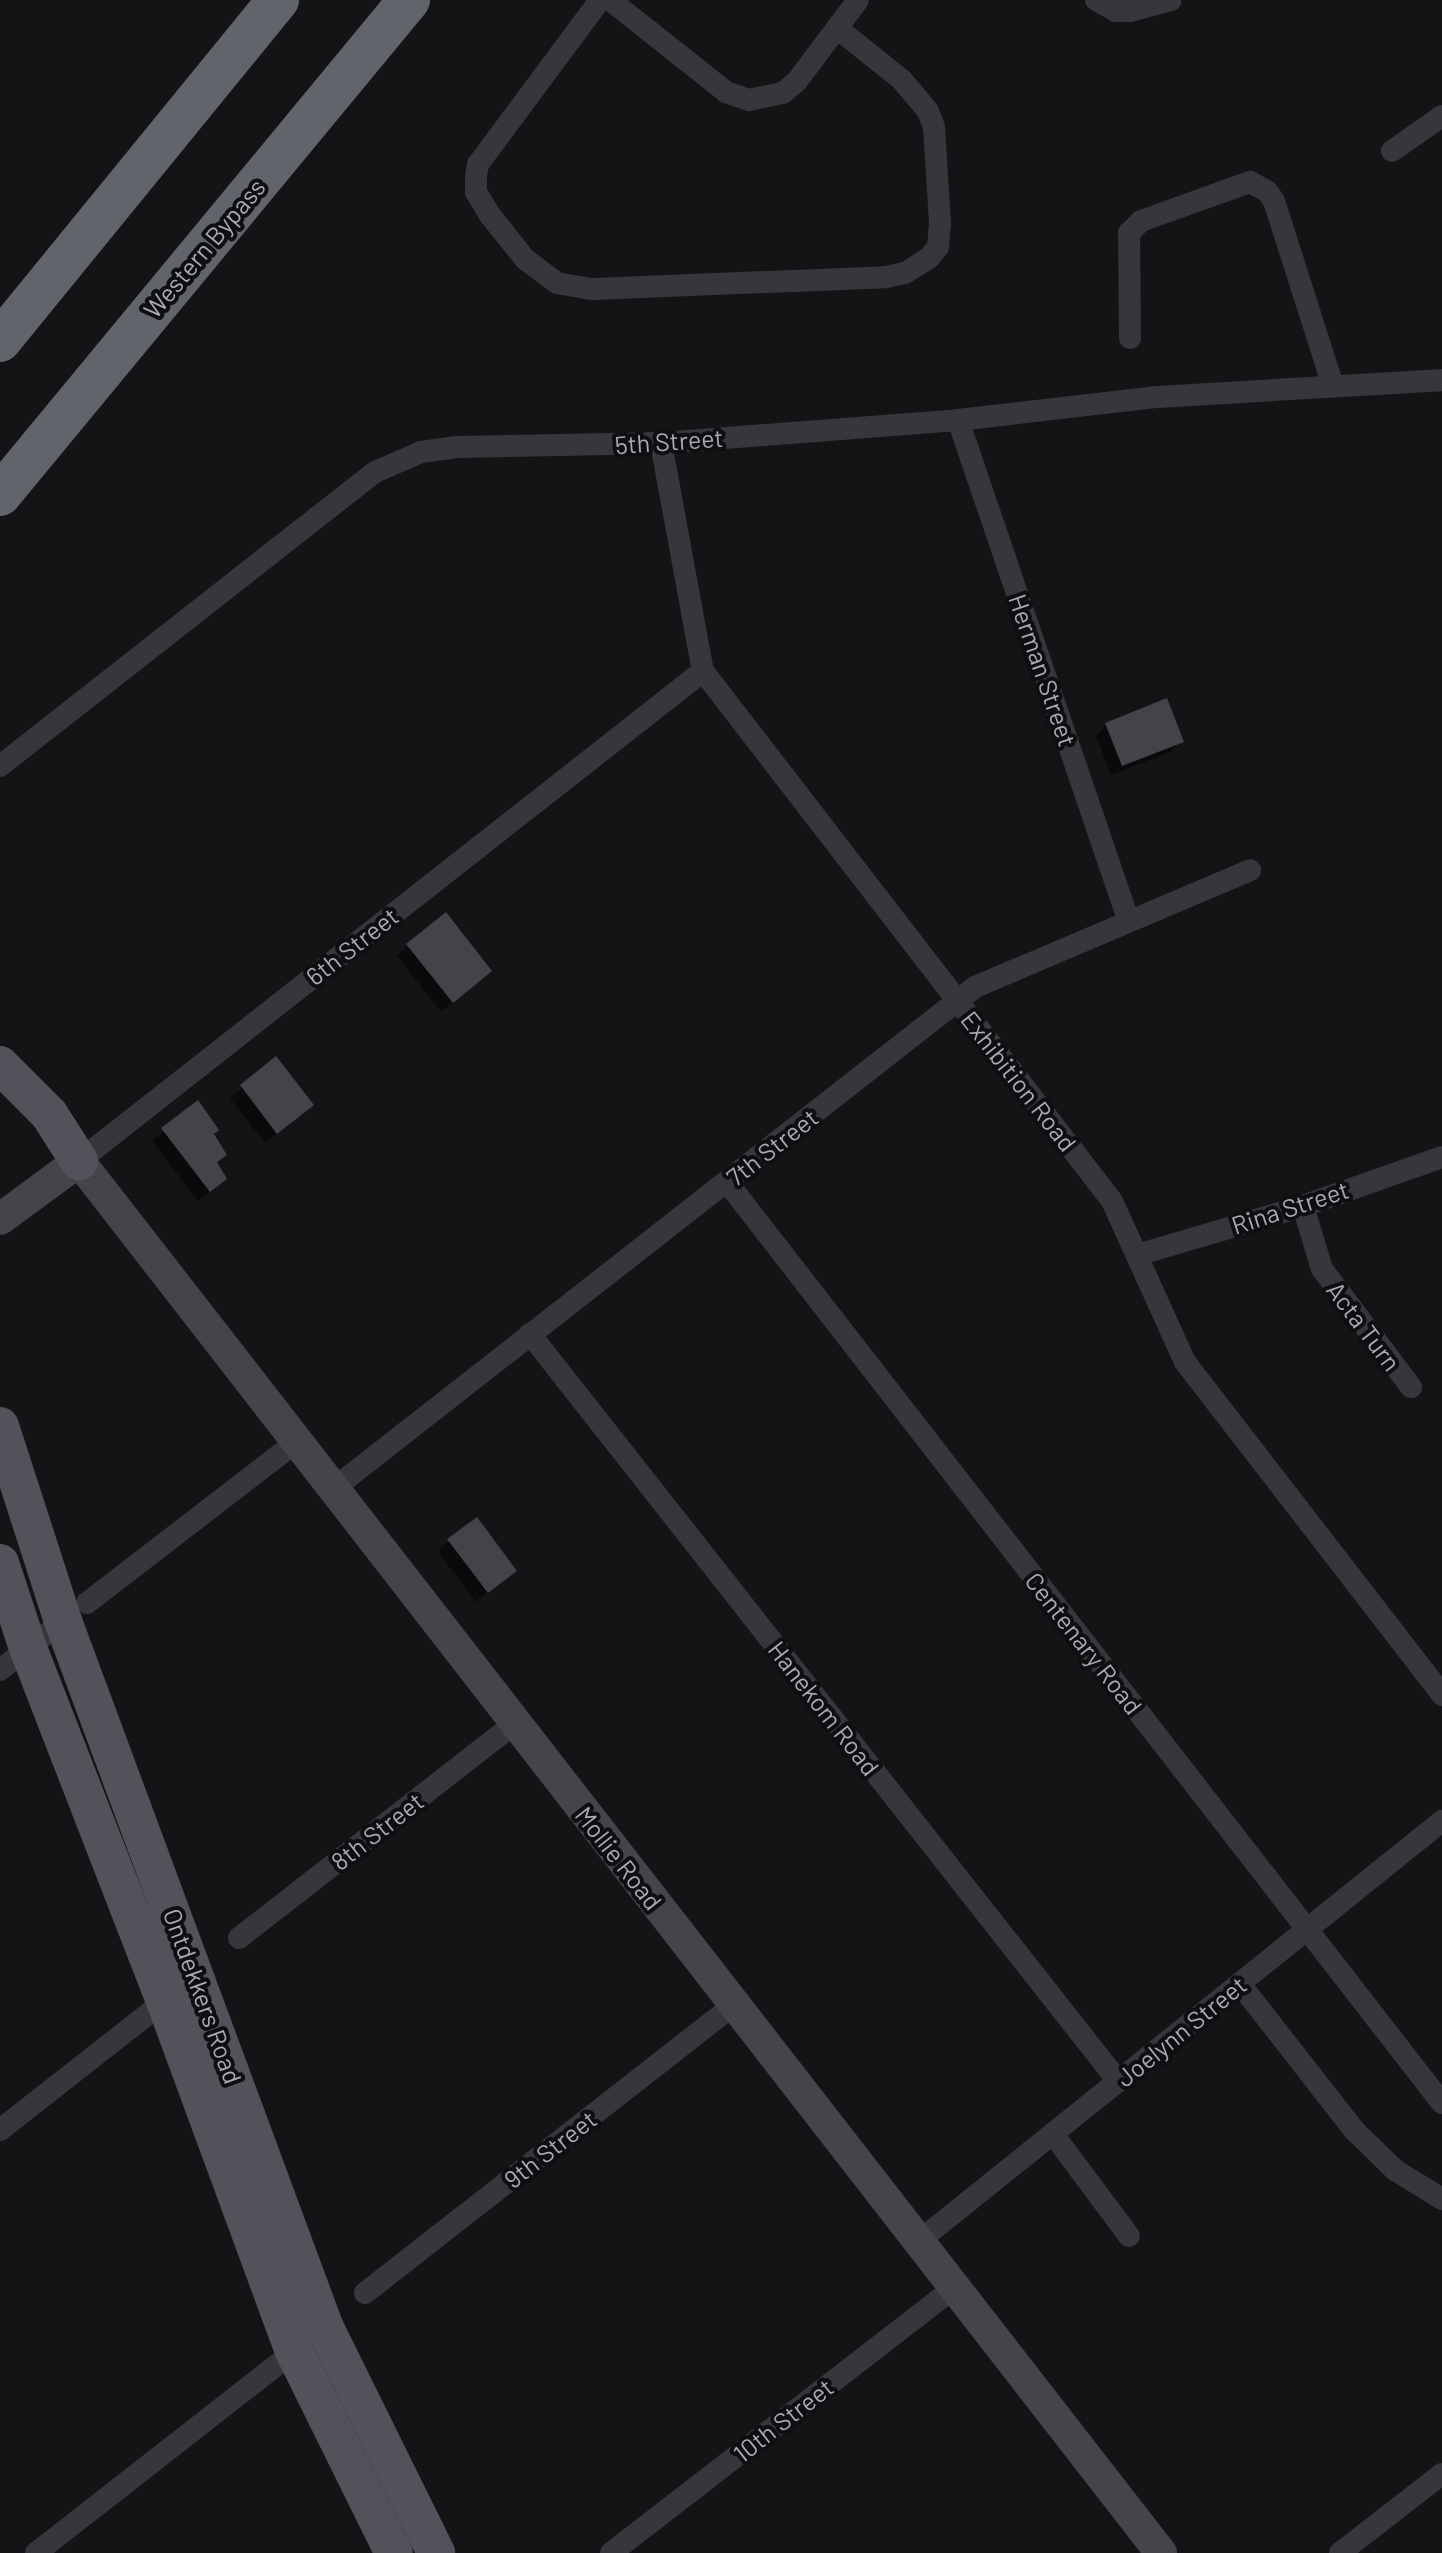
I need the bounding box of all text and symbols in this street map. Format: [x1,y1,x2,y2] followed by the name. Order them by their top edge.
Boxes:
[137,172,271,324] street label: Western Bypass
[614,422,724,460] street label: 5th Street
[1003,590,1083,750] street label: Herman Street
[300,901,404,991] street label: 6th Street
[955,1005,1083,1157] street label: Exhibition Road
[720,1102,824,1192] street label: 7th Street
[1228,1174,1352,1240] street label: Rina Street
[1321,1276,1407,1376] street label: Acta Turn
[1019,1566,1149,1720] street label: Centenary Road
[762,1635,886,1781] street label: Hanekom Road
[325,1786,429,1876] street label: 8th Street
[569,1800,669,1916] street label: Mollie Road
[157,1904,249,2088] street label: Ontdekkers Road
[1110,1969,1252,2093] street label: Joelynn Street
[498,2104,602,2194] street label: 9th Street
[727,2372,839,2468] street label: 10th Street

